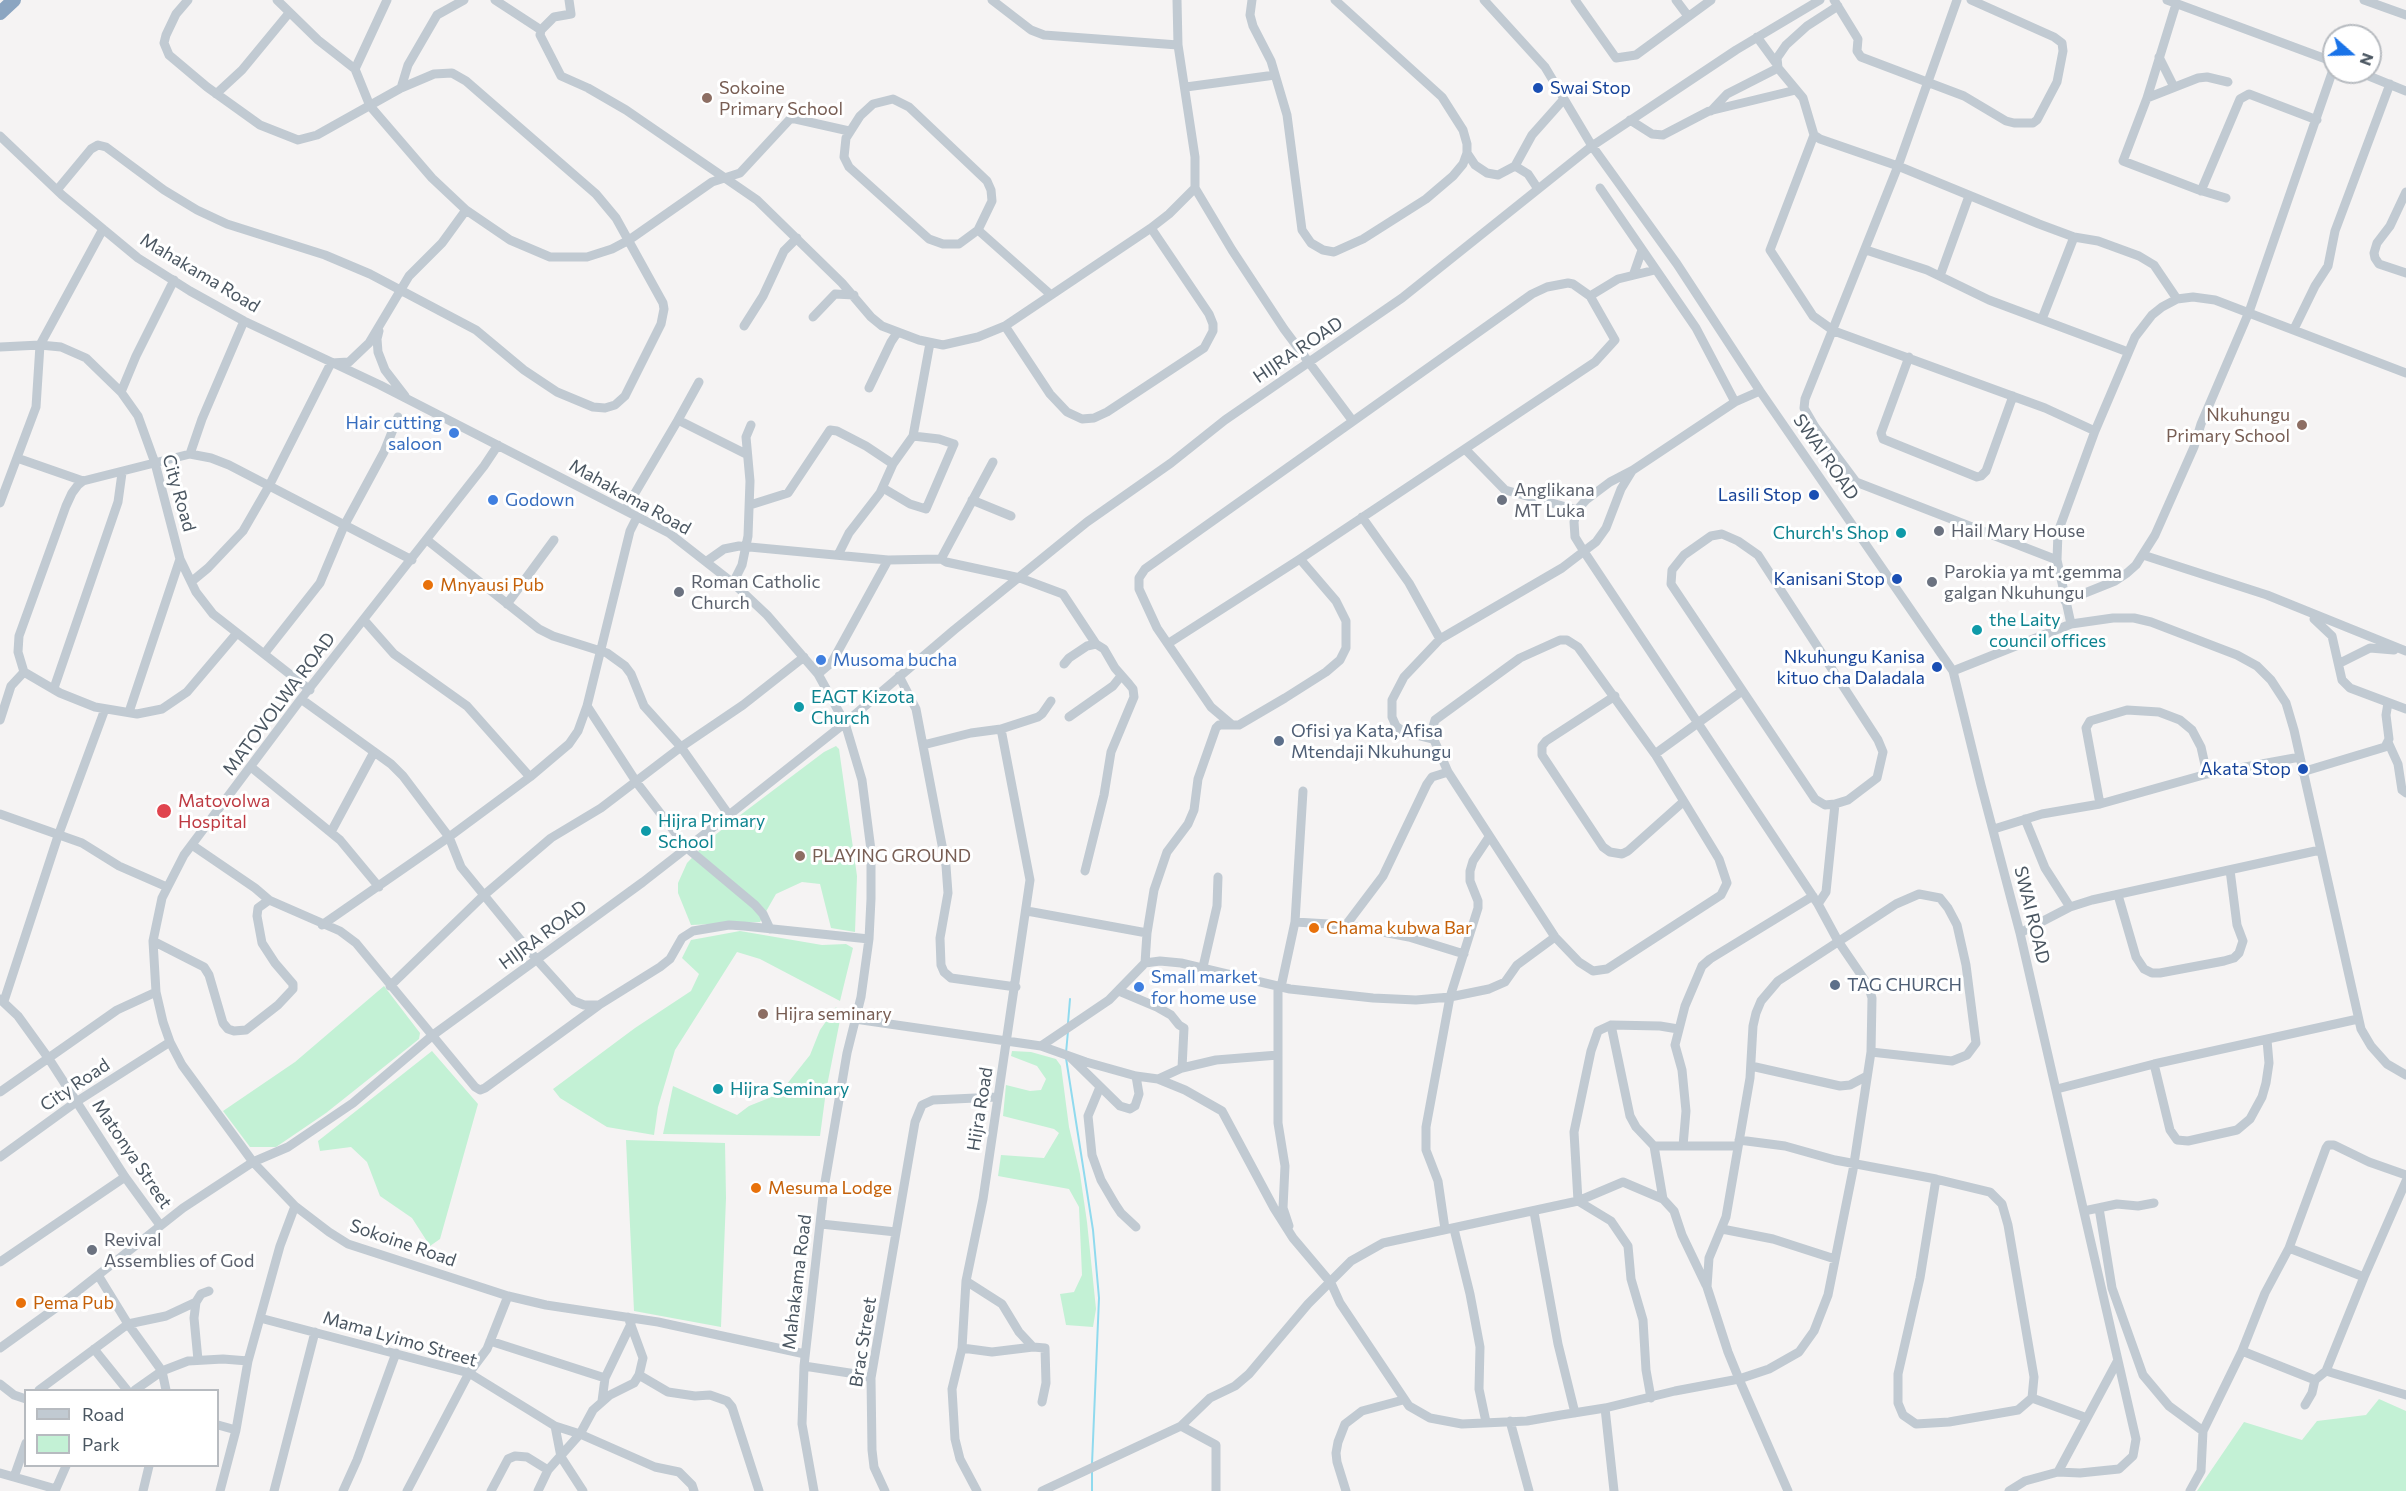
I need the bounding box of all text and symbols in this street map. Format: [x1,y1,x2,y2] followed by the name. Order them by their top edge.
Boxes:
[2322,24,2382,84] north arrow
[2357,51,2378,69] text: N
[719,77,843,119] place label: Sokoine Primary School
[1550,77,1631,99] place label: Swai Stop
[1531,81,1545,95] marker: Swai Stop
[700,91,714,105] marker: Sokoine Primary School
[136,229,264,317] street label: Mahakama Road
[1249,312,1347,388] street label: HIJRA ROAD
[2166,404,2290,446] place label: Nkuhungu Primary School
[1789,410,1863,504] street label: SWAI ROAD
[345,412,442,454] place label: Hair cutting saloon
[2295,418,2309,432] marker: Nkuhungu Primary School
[447,426,461,440] marker: Hair cutting saloon
[158,452,200,534] street label: City Road
[565,455,695,539] street label: Mahakama Road
[1514,479,1595,522] place label: Anglikana MT Luka
[1718,484,1802,506] place label: Lasili Stop
[1807,488,1821,502] marker: Lasili Stop
[505,489,575,511] place label: Godown
[486,493,500,507] marker: Godown
[1495,493,1509,507] marker: Anglikana MT Luka
[1951,520,2085,542] place label: Hail Mary House
[1773,522,1889,544] place label: Church's Shop
[1932,524,1946,538] marker: Hail Mary House
[1894,526,1908,540] marker: Church's Shop
[1944,561,2122,604] place label: Parokia ya mt .gemma galgan Nkuhungu
[1774,568,1885,590] place label: Kanisani Stop
[691,571,820,614] place label: Roman Catholic Church
[1890,572,1904,586] marker: Kanisani Stop
[440,574,544,596] place label: Mnyausi Pub
[1925,575,1939,589] marker: Parokia ya mt .gemma galgan Nkuhungu
[421,578,435,592] marker: Mnyausi Pub
[672,585,686,599] marker: Roman Catholic Church
[1989,609,2106,652] place label: the Laity council offices
[1970,623,1984,637] marker: the Laity council offices
[218,628,340,780] street label: MATOVOLWA ROAD
[1776,646,1925,688] place label: Nkuhungu Kanisa kituo cha Daladala
[833,649,957,671] place label: Musoma bucha
[814,653,828,667] marker: Musoma bucha
[1930,660,1944,674] marker: Nkuhungu Kanisa kituo cha Daladala
[811,686,915,728] place label: EAGT Kizota Church
[792,700,806,714] marker: EAGT Kizota Church
[1291,720,1451,762] place label: Ofisi ya Kata, Afisa Mtendaji Nkuhungu
[1272,734,1286,748] marker: Ofisi ya Kata, Afisa Mtendaji Nkuhungu
[2200,758,2291,780] place label: Akata Stop
[2296,762,2310,776] marker: Akata Stop
[178,790,270,832] place label: Matovolwa Hospital
[155,802,173,820] marker: Matovolwa Hospital
[658,810,765,852] place label: Hijra Primary School
[639,824,653,838] marker: Hijra Primary School
[812,845,971,867] place label: PLAYING GROUND
[793,849,807,863] marker: PLAYING GROUND
[2009,864,2055,966] street label: SWAI ROAD
[495,896,591,974] street label: HIJRA ROAD
[1326,917,1472,939] place label: Chama kubwa Bar
[1307,921,1321,935] marker: Chama kubwa Bar
[1151,966,1258,1008] place label: Small market for home use
[1847,974,1962,996] place label: TAG CHURCH
[1828,978,1842,992] marker: TAG CHURCH
[1132,980,1146,994] marker: Small market for home use
[775,1003,892,1025] place label: Hijra seminary
[756,1007,770,1021] marker: Hijra seminary
[36,1054,114,1116] street label: City Road
[963,1066,997,1152] street label: Hijra Road
[730,1078,849,1100] place label: Hijra Seminary
[711,1082,725,1096] marker: Hijra Seminary
[87,1095,177,1213] street label: Matonya Street
[768,1177,892,1199] place label: Mesuma Lodge
[749,1181,763,1195] marker: Mesuma Lodge
[778,1213,816,1351] street label: Mahakama Road
[347,1215,459,1271] street label: Sokoine Road
[104,1229,254,1272] place label: Revival Assemblies of God
[85,1243,99,1257] marker: Revival Assemblies of God
[33,1292,114,1314] place label: Pema Pub
[845,1295,881,1389] street label: Brac Street
[14,1296,28,1310] marker: Pema Pub
[320,1307,480,1371] street label: Mama Lyimo Street
[24,1389,219,1467] legend
[82,1403,124,1425] text: Road
[82,1433,120,1455] text: Park

